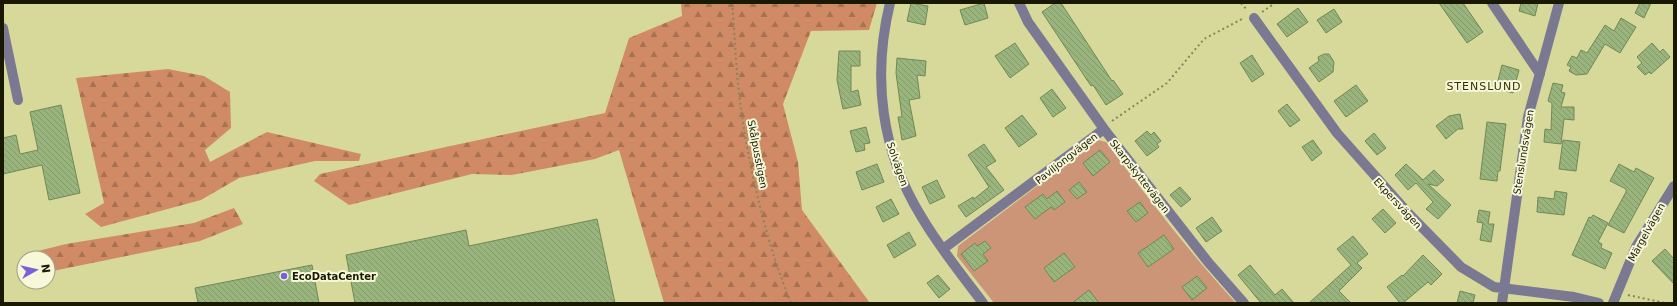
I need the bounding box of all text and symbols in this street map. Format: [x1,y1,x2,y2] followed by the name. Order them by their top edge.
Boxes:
[1446,80,1522,93] district label: STENSLUND
[1511,109,1536,195] street label: Stenslundsvägen
[745,119,771,189] street label: Skålpusstigen
[1033,131,1100,186] street label: Paviljongvägen
[1108,137,1172,215] street label: Skarpskyttevägen
[885,141,910,188] street label: Solvägen
[1372,176,1424,231] street label: Ekpersvägen
[1626,201,1667,263] street label: Märgelvägen
[16,250,56,290] north arrow
[38,263,52,274] text: N
[279,271,289,281] marker: EcoDataCenter
[292,271,376,282] place label: EcoDataCenter

